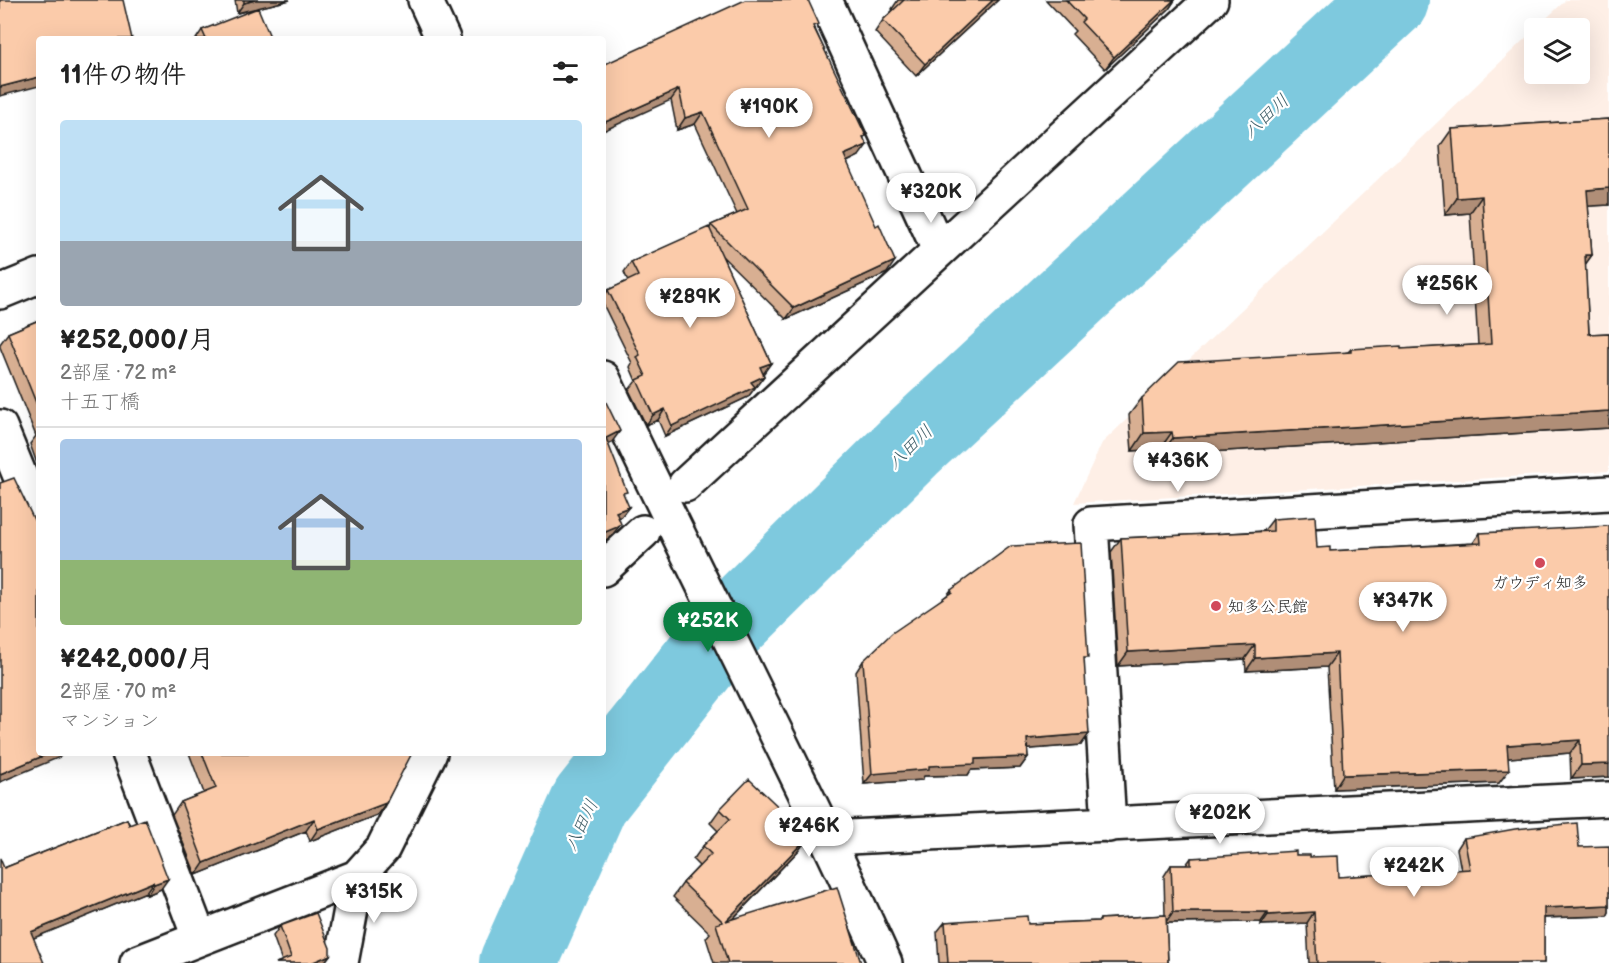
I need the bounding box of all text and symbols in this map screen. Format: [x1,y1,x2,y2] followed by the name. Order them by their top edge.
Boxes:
[1524,18,1590,84] map controls
[1524,18,1590,84] button: layers
[549,56,582,89] icon: filters
[60,60,186,91] text: 11件の物件
[727,88,811,139] pin: ¥190K
[1239,90,1293,142] water label: 八田川
[740,95,798,119] text: ¥190K
[267,159,375,267] icon: home
[889,173,973,224] pin: ¥320K
[900,180,962,204] text: ¥320K
[1405,265,1489,316] pin: ¥256K
[1416,272,1478,296] text: ¥256K
[648,278,732,329] pin: ¥289K
[659,285,721,309] text: ¥289K
[60,325,215,356] text: ¥252,000/月
[60,361,177,385] text: 2部屋 · 72 m²
[60,390,140,414] text: 十五丁橋
[884,421,937,474] water label: 八田川
[1136,442,1220,493] pin: ¥436K
[1147,449,1209,473] text: ¥436K
[267,478,375,586] icon: home
[1533,556,1547,570] marker: ガウディ知多
[1492,574,1588,593] place label: ガウディ知多
[1361,582,1445,633] pin: ¥347K
[1373,589,1433,613] text: ¥347K
[1228,598,1308,617] place label: 知多公民館
[1209,599,1223,613] marker: 知多公民館
[666,602,750,653] pin: ¥252K
[677,609,739,633] text: ¥252K
[60,644,214,675] text: ¥242,000/月
[60,680,176,704] text: 2部屋 · 70 m²
[60,709,159,733] text: マンション
[1178,794,1262,845] pin: ¥202K
[560,796,603,854] water label: 八田川
[1189,801,1251,825] text: ¥202K
[767,807,851,858] pin: ¥246K
[779,814,840,838] text: ¥246K
[1372,847,1456,898] pin: ¥242K
[1384,854,1444,878] text: ¥242K
[332,873,416,924] pin: ¥315K
[345,880,403,904] text: ¥315K

